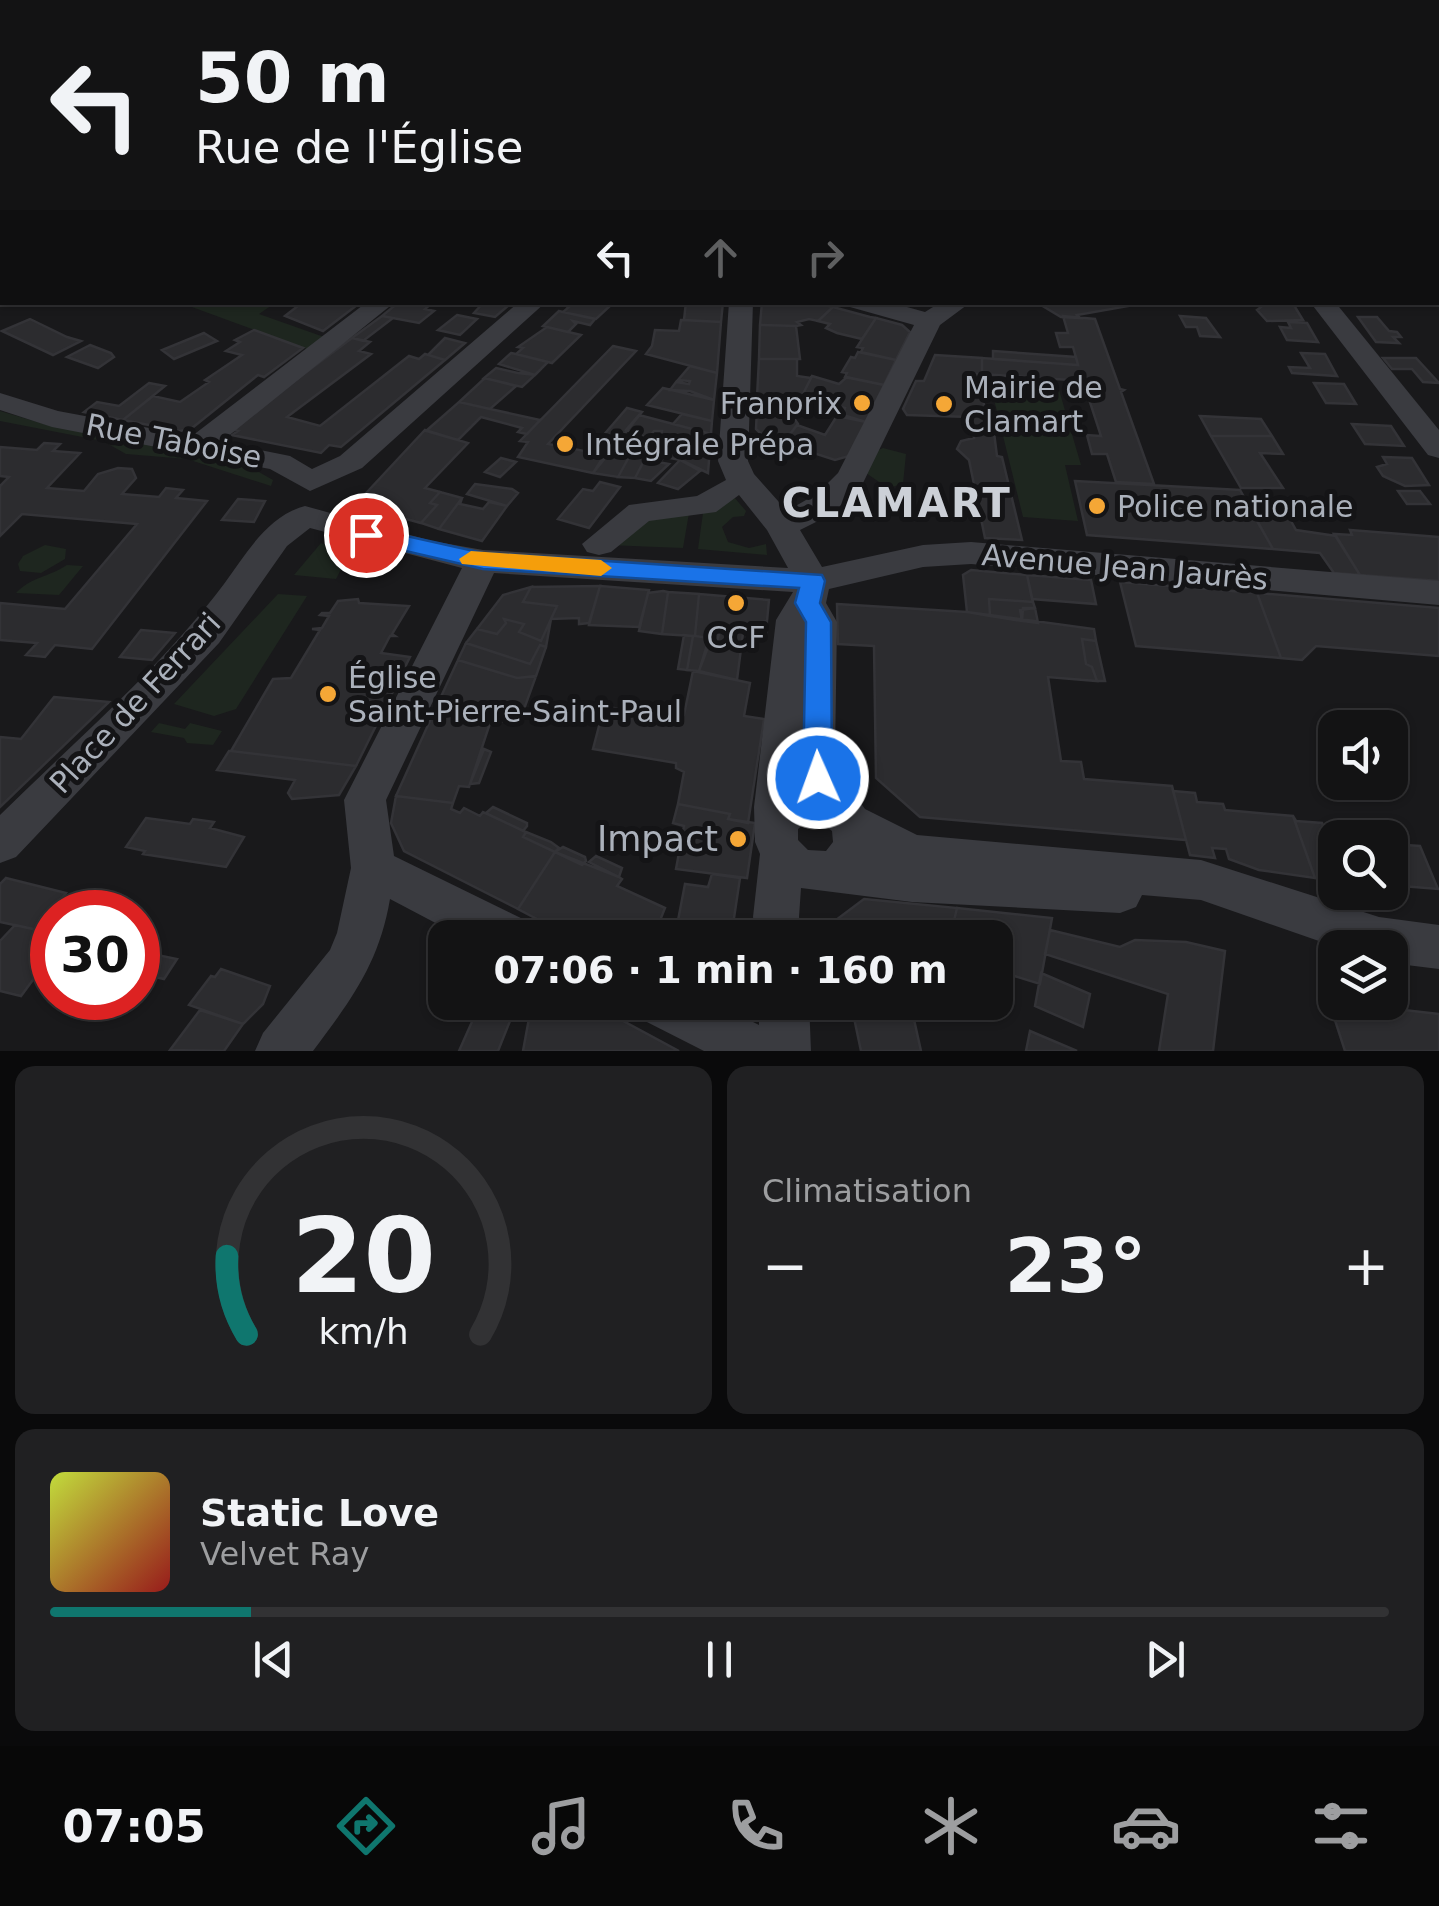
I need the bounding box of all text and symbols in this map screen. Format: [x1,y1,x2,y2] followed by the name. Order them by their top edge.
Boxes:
[195,37,390,119] text: 50 m
[30,40,160,170] icon: left
[195,121,523,174] text: Rue de l'Église
[588,230,643,285] icon: left
[693,230,748,285] icon: ahead
[798,230,853,285] icon: right
[964,370,1103,439] place label: Mairie de Clamart
[720,386,842,421] place label: Franprix
[851,392,873,414] marker: Franprix
[933,393,955,415] marker: Mairie de Clamart
[83,407,265,475] street label: Rue Taboise
[585,427,814,462] place label: Intégrale Prépa
[554,433,576,455] marker: Intégrale Prépa
[782,480,1012,526] district label: CLAMART
[1117,489,1354,524] place label: Police nationale
[324,493,409,578] pin
[1086,495,1108,517] marker: Police nationale
[339,508,394,563] icon: arrive
[980,537,1270,597] street label: Avenue Jean Jaurès
[725,592,747,614] marker: CCF
[43,606,227,800] street label: Place de Ferrari
[706,620,766,655] place label: CCF
[348,660,682,729] place label: Église Saint-Pierre-Saint-Paul
[317,683,339,705] marker: Église Saint-Pierre-Saint-Paul
[1318,710,1408,1020] map controls
[1318,710,1408,800] button: sound
[766,726,870,830] position arrow
[597,819,718,859] place label: Impact
[1318,820,1408,910] button: search
[727,828,749,850] marker: Impact
[30,890,160,1020] speed limit sign: 30
[1318,930,1408,1020] button: layers
[493,948,948,992] text: 07:06 · 1 min · 160 m
[762,1172,972,1210] text: Climatisation
[291,1195,436,1317] text: 20
[1005,1222,1146,1310] text: 23°
[762,1234,808,1298] text: −
[1343,1234,1389,1298] text: +
[318,1311,409,1352] text: km/h
[200,1491,439,1535] text: Static Love
[200,1535,369,1573] text: Velvet Ray
[246,1632,301,1687] icon: previous
[692,1632,747,1687] icon: pause
[1138,1632,1193,1687] icon: next
[331,1791,401,1861] icon: directions
[526,1791,596,1861] icon: music
[721,1791,791,1861] icon: phone
[916,1791,986,1861] icon: climate
[1111,1791,1181,1861] icon: car
[1306,1791,1376,1861] icon: filters
[63,1800,206,1853] text: 07:05

